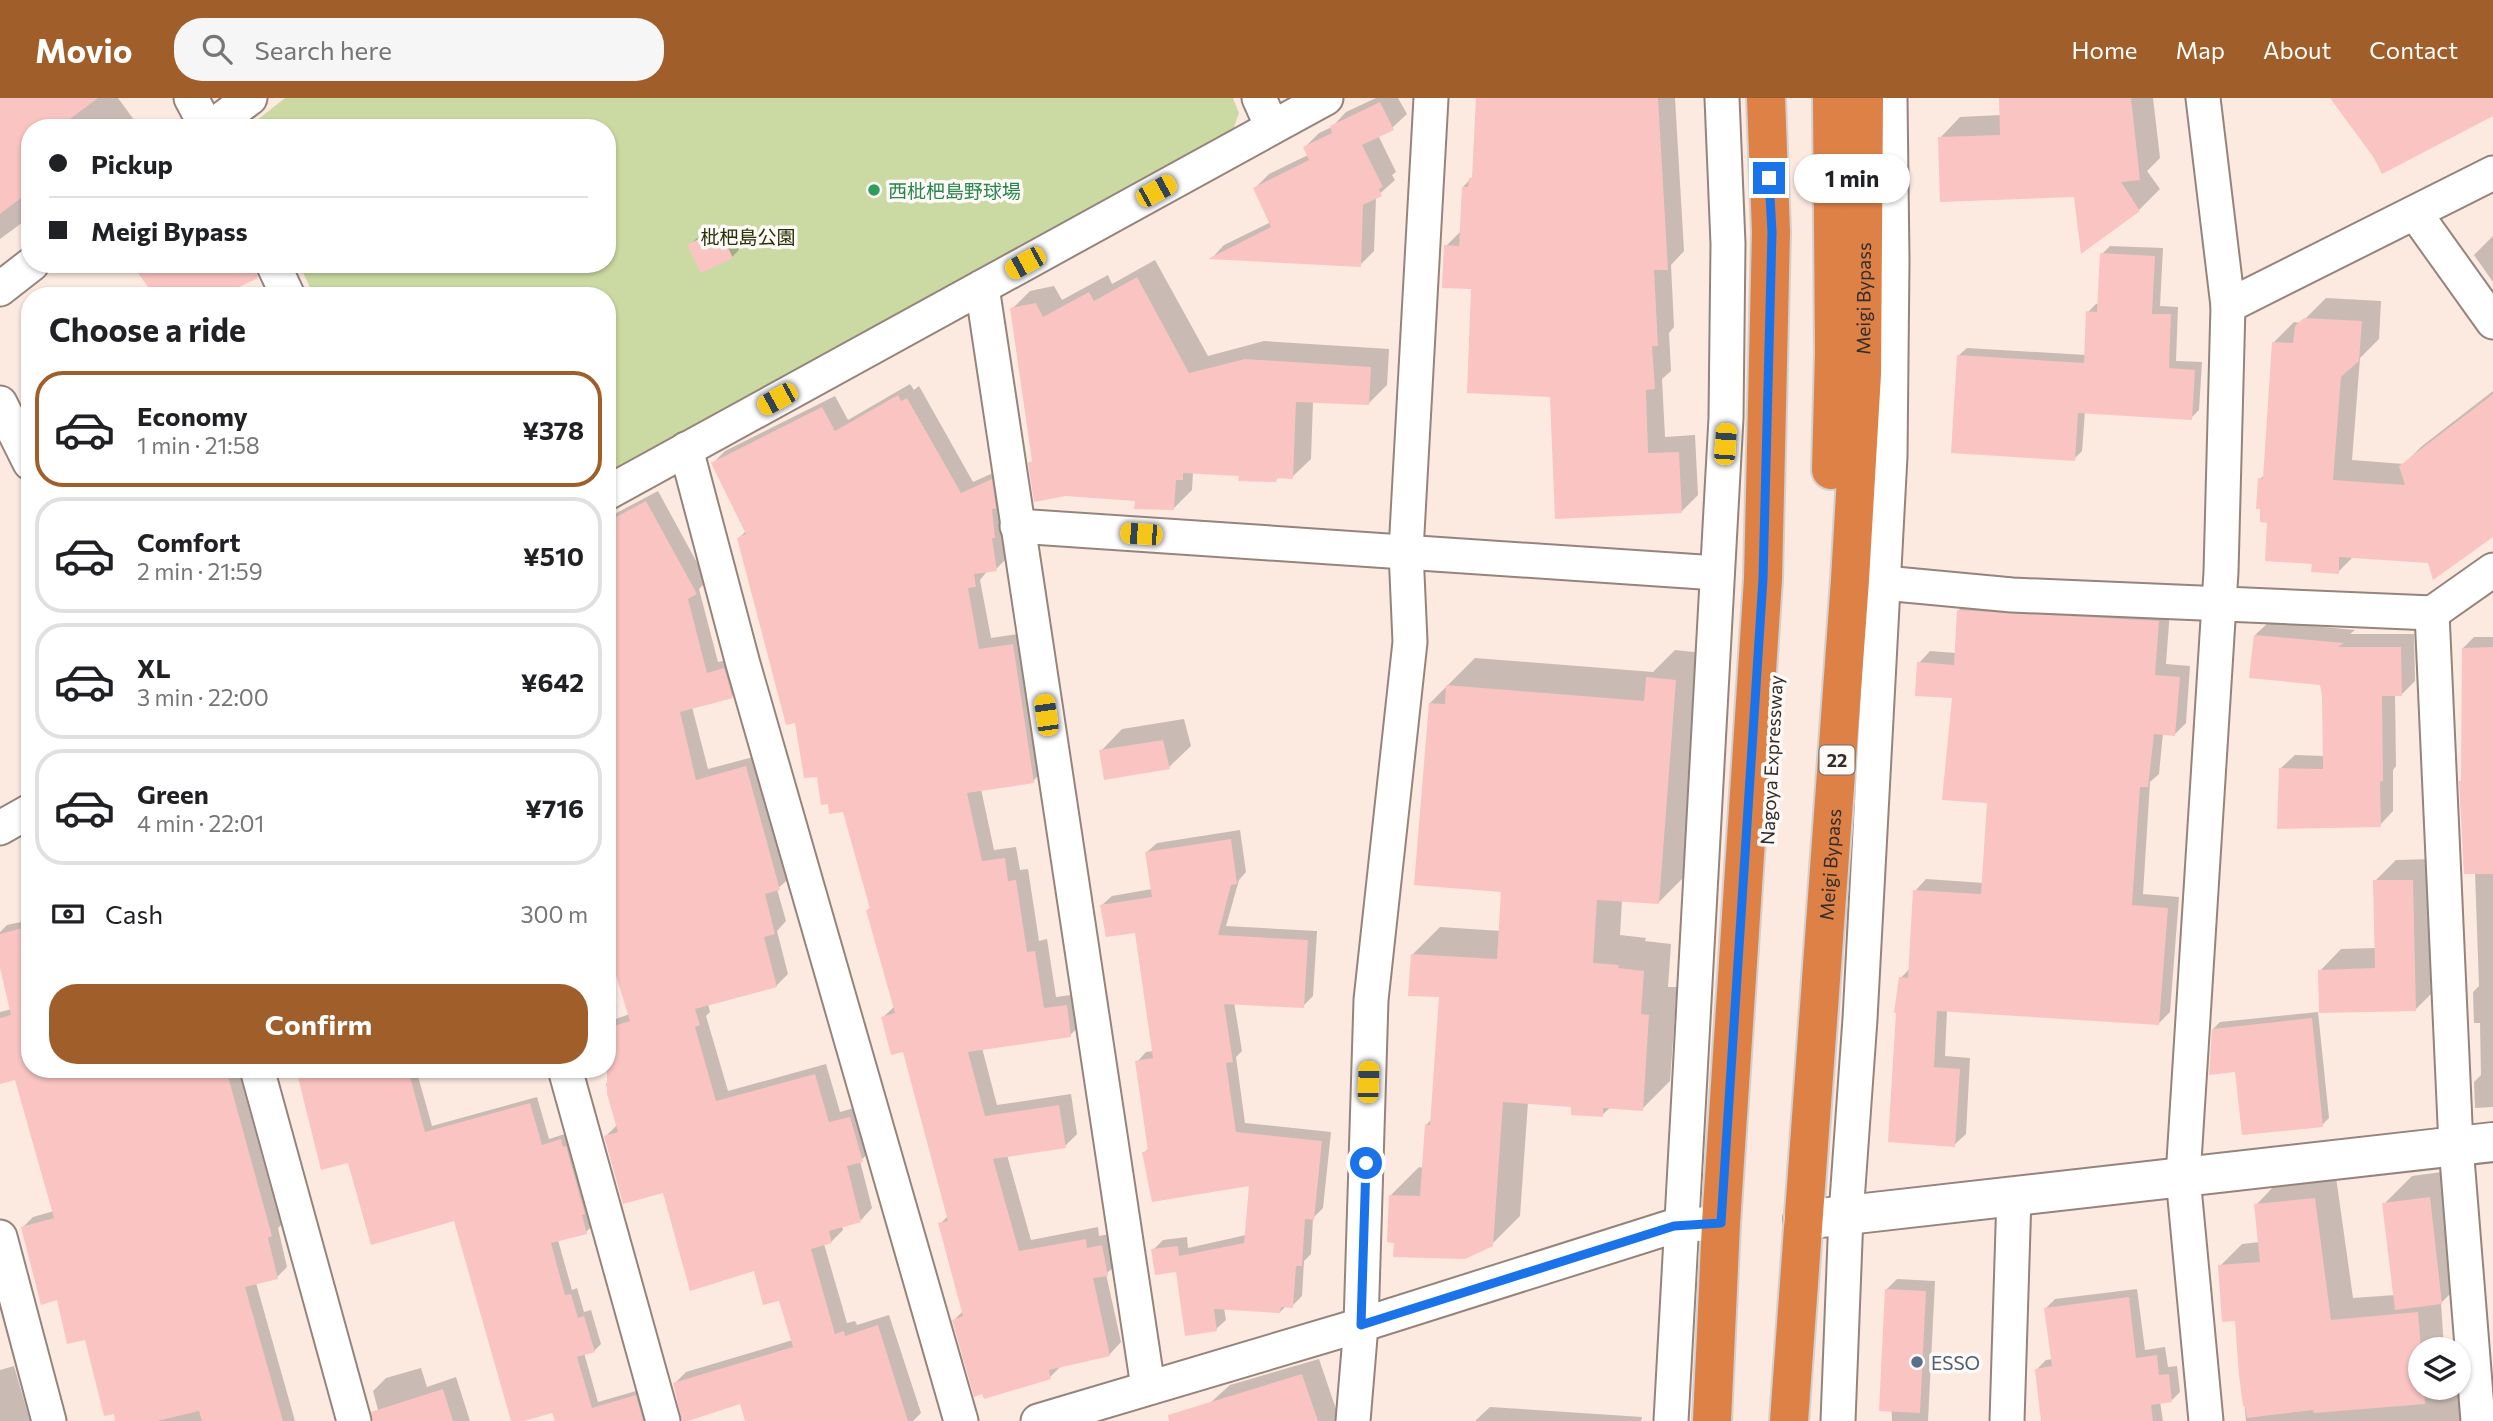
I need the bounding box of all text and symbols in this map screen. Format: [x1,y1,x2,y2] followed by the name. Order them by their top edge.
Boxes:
[174,18,664,81] search box
[35,29,132,70] text: Movio
[198,30,236,68] icon: search
[254,34,392,65] text: Search here
[2072,35,2138,64] text: Home
[2176,35,2225,64] text: Map
[2263,35,2331,64] text: About
[2369,35,2458,64] text: Contact
[91,148,173,179] text: Pickup
[1794,154,1909,202] callout: 1 min
[1753,162,1785,194] route end
[1825,164,1879,192] text: 1 min
[1133,172,1180,210] car
[888,179,1021,202] place label: 西枇杷島野球場
[866,182,882,198] marker: 西枇杷島野球場
[91,215,248,246] text: Meigi Bypass
[700,225,796,248] park label: 枇杷島公園
[1851,242,1874,355] street label: Meigi Bypass
[1002,244,1049,282] car
[49,309,246,349] text: Choose a ride
[754,380,801,418] car
[53,398,116,461] icon: car
[137,400,248,431] text: Economy
[522,414,584,445] text: ¥378
[1714,422,1737,466] car
[137,431,260,459] text: 1 min · 21:58
[1120,522,1163,546] car
[53,524,116,587] icon: car
[137,526,240,557] text: Comfort
[523,540,584,571] text: ¥510
[137,557,263,585] text: 2 min · 21:59
[53,650,116,713] icon: car
[137,652,171,683] text: XL
[521,666,584,697] text: ¥642
[1755,674,1787,846] street label: Nagoya Expressway
[137,683,269,711] text: 3 min · 22:00
[1033,693,1060,737] car
[1820,746,1854,774] road number: 22
[53,776,116,839] icon: car
[137,778,209,809] text: Green
[525,792,584,823] text: ¥716
[1814,808,1845,921] street label: Meigi Bypass
[137,809,264,837] text: 4 min · 22:01
[49,895,87,933] icon: cash
[105,898,163,929] text: Cash
[520,900,588,928] text: 300 m
[49,984,588,1064] button: Confirm
[1357,1061,1380,1103] car
[1350,1147,1382,1179] route start
[2408,1337,2471,1400] map controls
[2408,1337,2471,1400] button: layers
[1931,1351,1980,1374] place label: ESSO
[1909,1354,1925,1370] marker: ESSO

